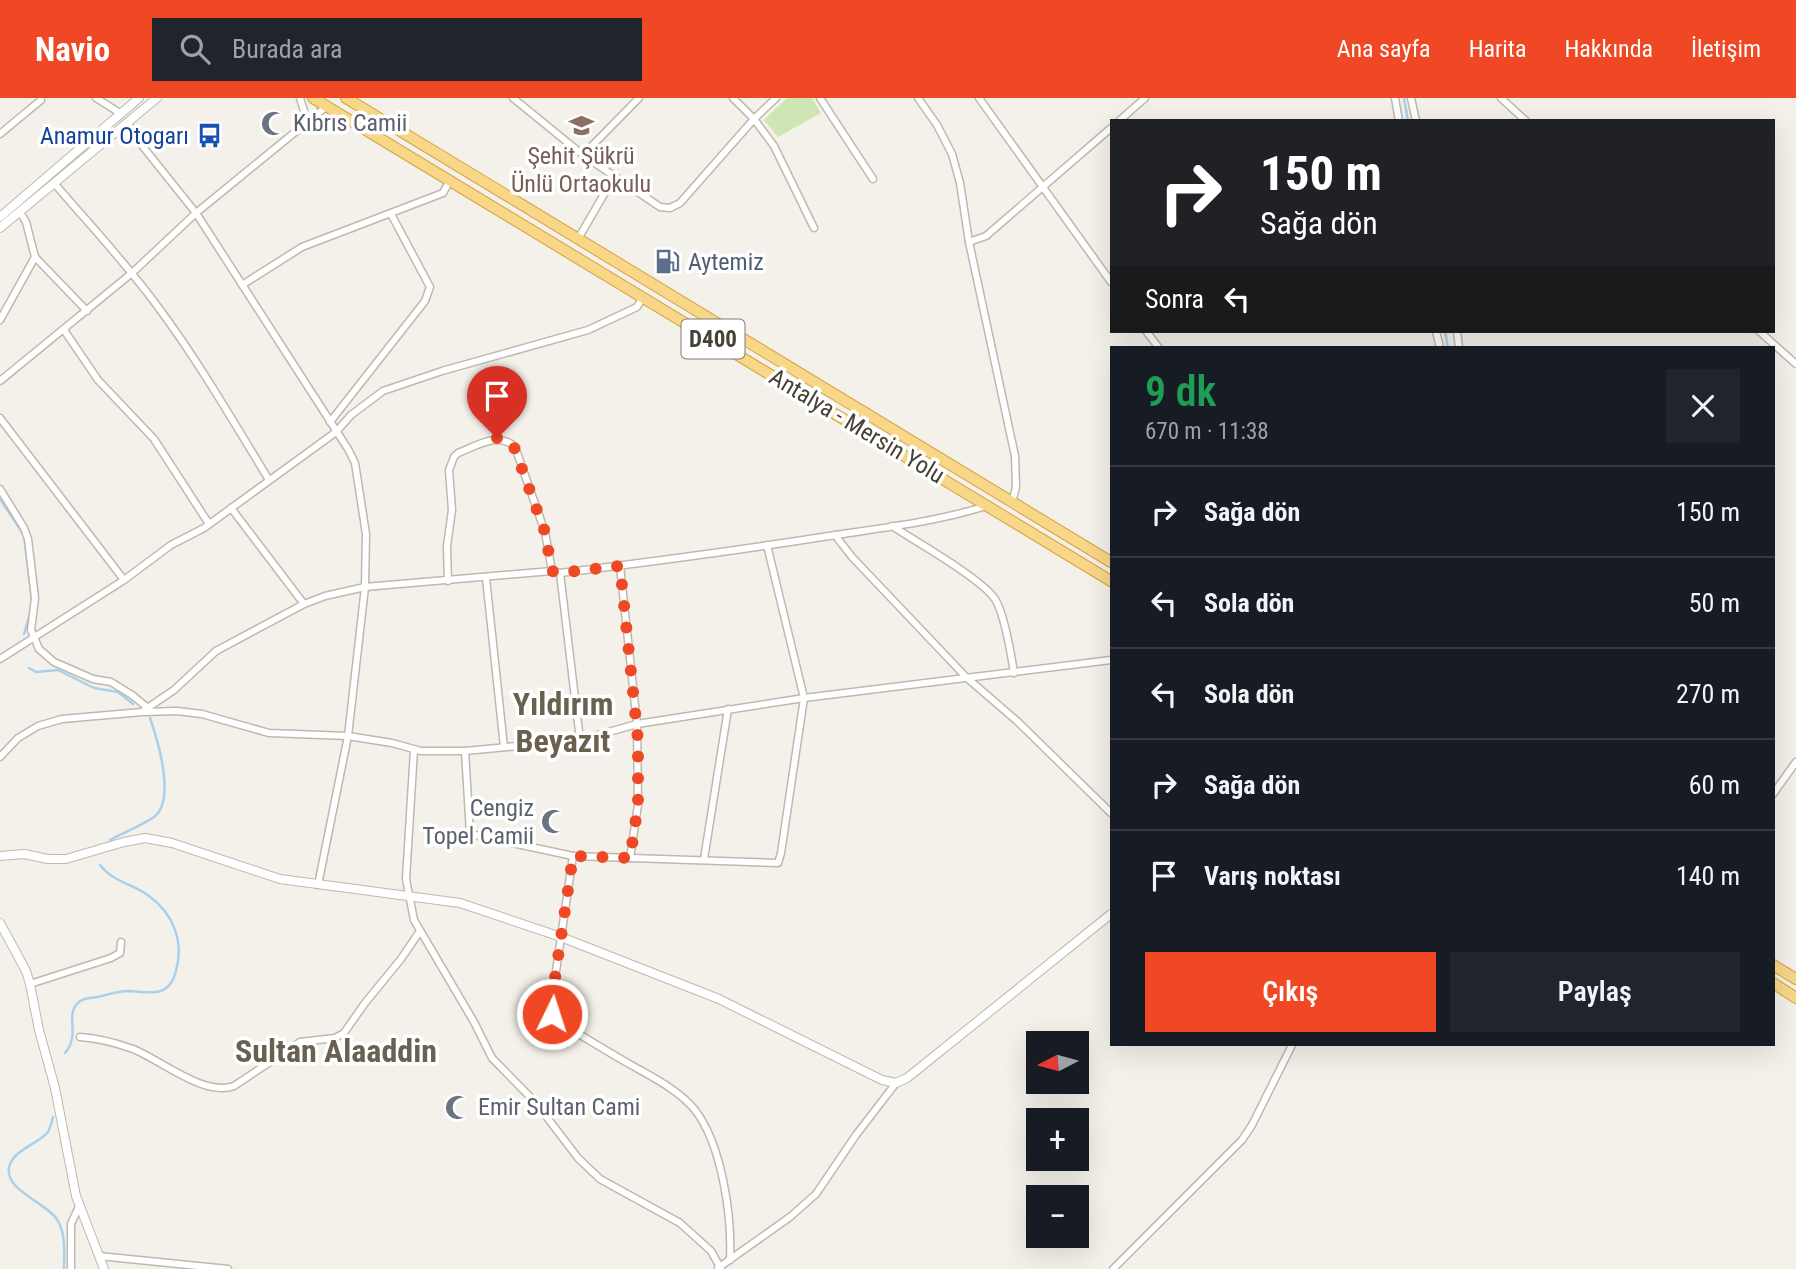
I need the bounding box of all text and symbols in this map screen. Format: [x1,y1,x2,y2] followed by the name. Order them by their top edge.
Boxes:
[152,18,642,81] search box
[35,30,110,69] text: Navio
[176,30,214,68] icon: search
[232,34,342,64] text: Burada ara
[1337,35,1431,63] text: Ana sayfa
[1469,35,1526,63] text: Harita
[1564,35,1653,63] text: Hakkında
[1691,35,1761,63] text: İletişim
[259,109,287,137] mosque icon: Kıbrıs Camii
[293,109,407,137] place label: Kıbrıs Camii
[567,111,595,139] school or university icon: Şehit Şükrü Ünlü Ortaokulu
[40,122,189,150] place label: Anamur Otogarı
[195,122,223,150] bus stop icon: Anamur Otogarı
[511,142,651,198] place label: Şehit Şükrü Ünlü Ortaokulu
[1260,145,1382,202] text: 150 m
[1145,147,1236,238] icon: right
[1260,204,1378,242] text: Sağa dön
[654,248,682,276] fuel station icon: Aytemiz
[688,248,764,276] place label: Aytemiz
[1218,280,1256,318] icon: left
[1145,284,1204,314] text: Sonra
[682,320,744,358] road number: D400
[764,363,950,489] street label: Antalya - Mersin Yolu
[467,366,527,438] pin
[1145,367,1216,416] text: 9 dk
[1666,369,1740,443] button: close
[478,377,516,415] icon: arrive
[1145,418,1269,445] text: 670 m · 11:38
[1145,493,1183,531] icon: right
[1204,497,1300,527] text: Sağa dön
[1676,497,1740,527] text: 150 m
[1145,584,1183,622] icon: left
[1204,588,1294,618] text: Sola dön
[1689,588,1740,618] text: 50 m
[1145,675,1183,713] icon: left
[1204,679,1294,709] text: Sola dön
[1676,679,1740,709] text: 270 m
[513,685,613,760] district label: Yıldırım Beyazıt
[1145,766,1183,804] icon: right
[1204,770,1300,800] text: Sağa dön
[1689,770,1740,800] text: 60 m
[422,794,534,850] place label: Cengiz Topel Camii
[540,808,568,836] mosque icon: Cengiz Topel Camii
[1145,857,1183,895] icon: arrive
[1204,861,1341,891] text: Varış noktası
[1676,861,1740,891] text: 140 m
[1145,952,1436,1032] button: Çıkış
[1450,952,1740,1032] button: Paylaş
[515,977,589,1051] position arrow
[1026,1031,1088,1094] north arrow
[1026,1031,1089,1248] map controls
[235,1032,437,1070] district label: Sultan Alaaddin
[444,1093,472,1121] mosque icon: Emir Sultan Cami
[478,1093,640,1121] place label: Emir Sultan Cami
[1026,1108,1089,1171] button: +
[1026,1185,1089,1248] button: −

